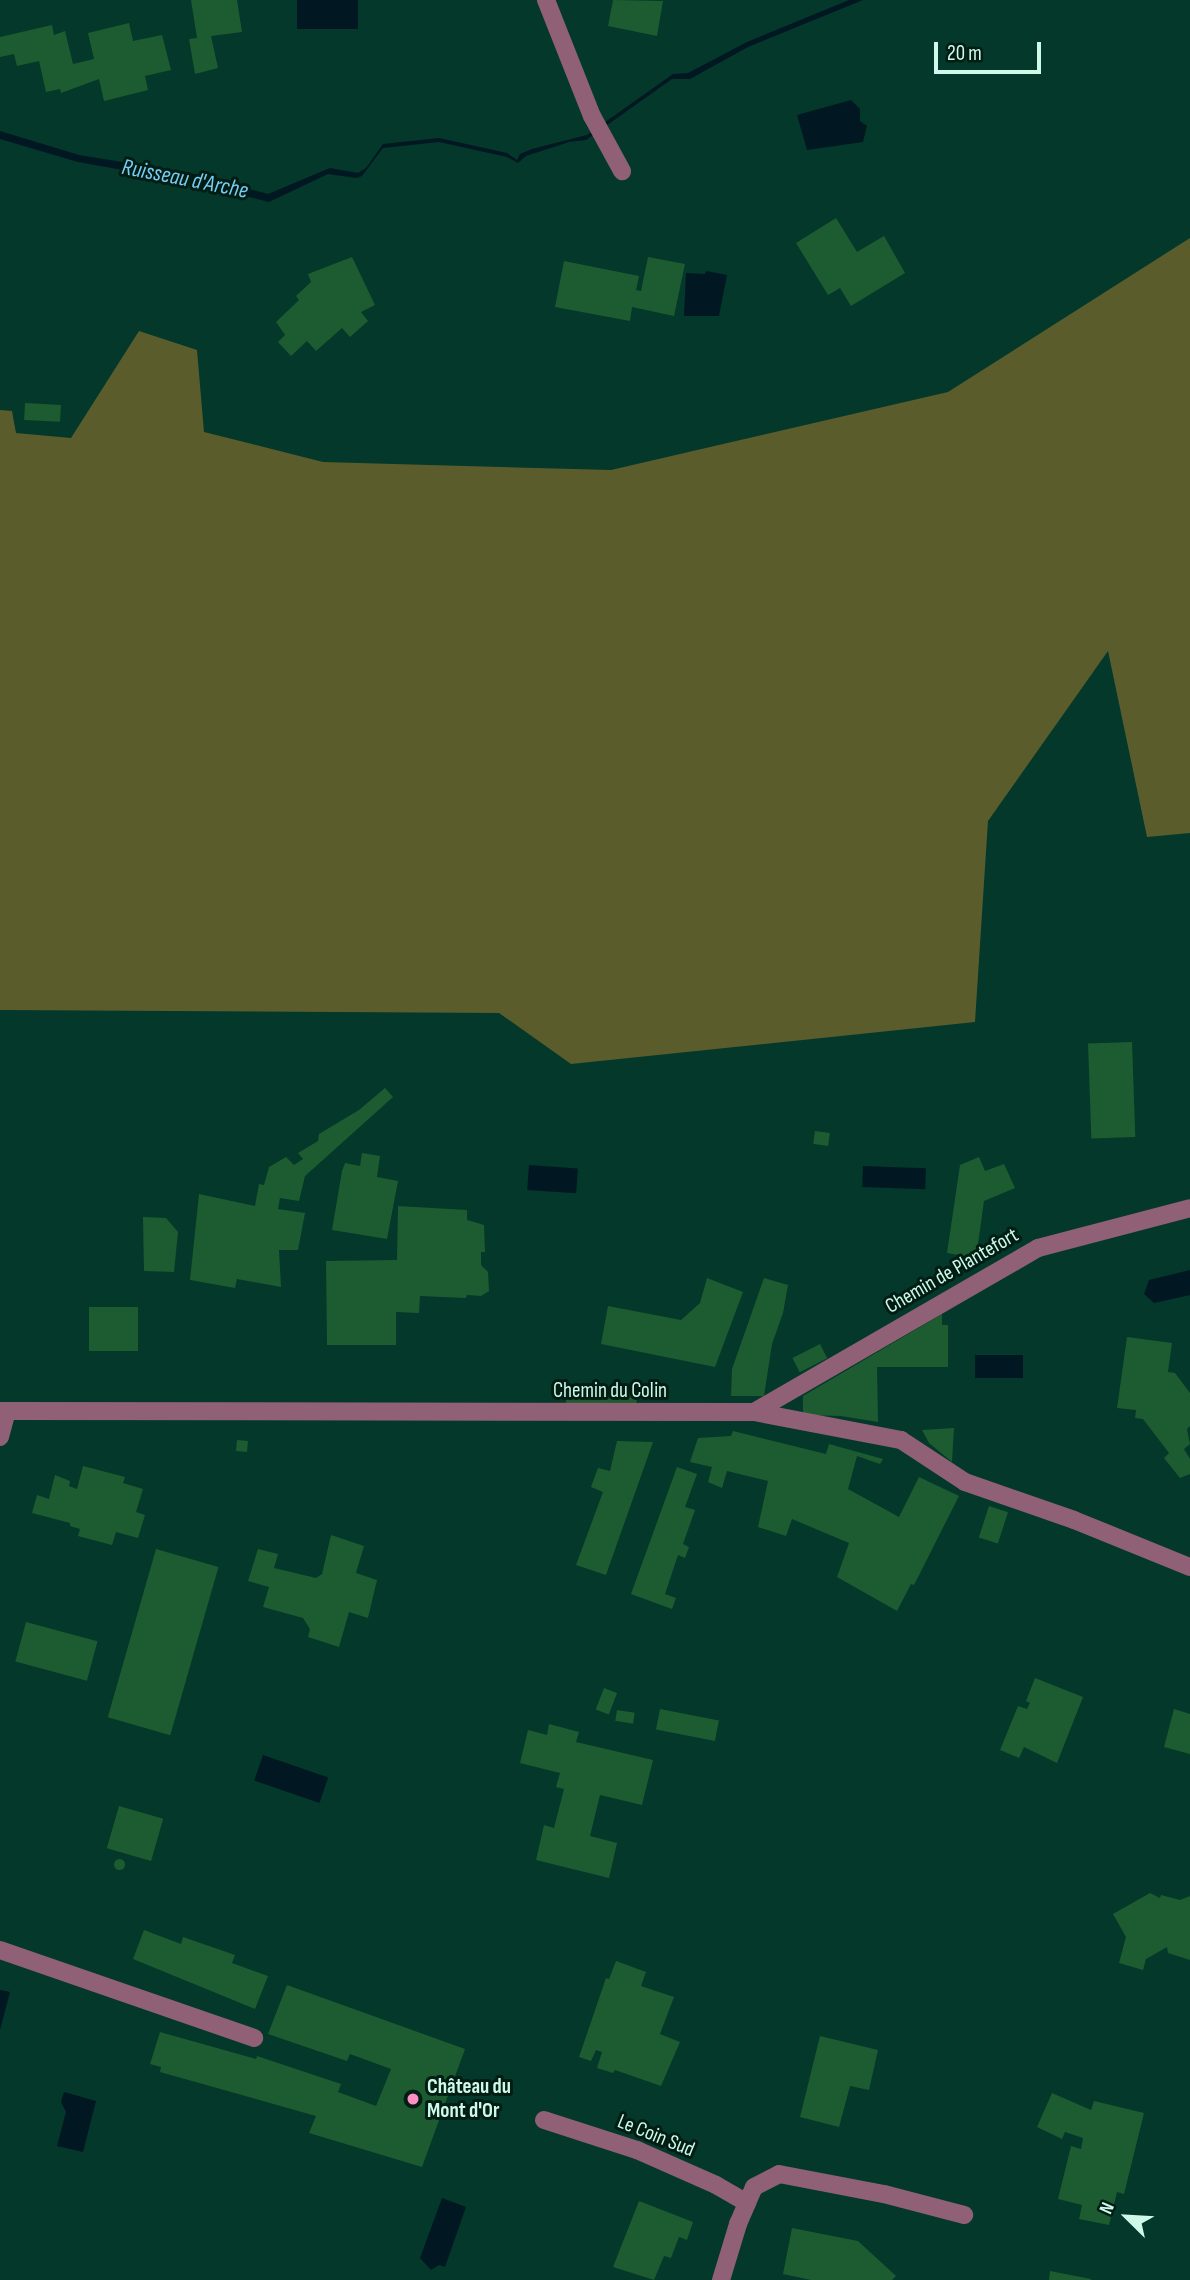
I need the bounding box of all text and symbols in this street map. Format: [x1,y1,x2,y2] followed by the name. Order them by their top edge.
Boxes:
[938,28,1045,72] scale bar
[947,41,982,66] text: 20 m
[120,153,250,205] water label: Ruisseau d'Arche
[881,1223,1023,1319] street label: Chemin de Plantefort
[553,1378,667,1404] street label: Chemin du Colin
[427,2074,511,2124] place label: Château du Mont d'Or
[405,2091,421,2107] marker: Château du Mont d'Or
[614,2109,698,2163] street label: Le Coin Sud
[1092,2182,1162,2252] north arrow
[1095,2199,1120,2218] text: N

